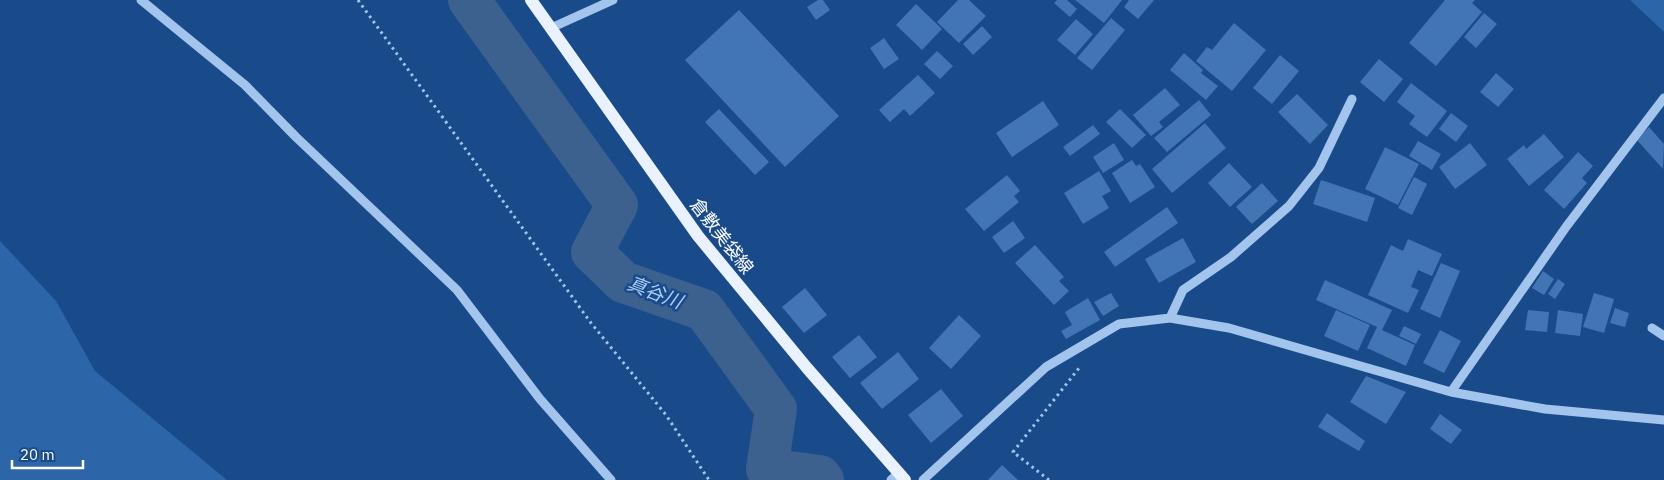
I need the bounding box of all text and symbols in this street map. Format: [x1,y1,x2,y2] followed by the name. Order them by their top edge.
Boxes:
[685,193,759,279] street label: 倉敷美袋線
[624,271,688,314] water label: 真谷川
[12,438,84,470] scale bar
[20,445,55,464] text: 20 m

